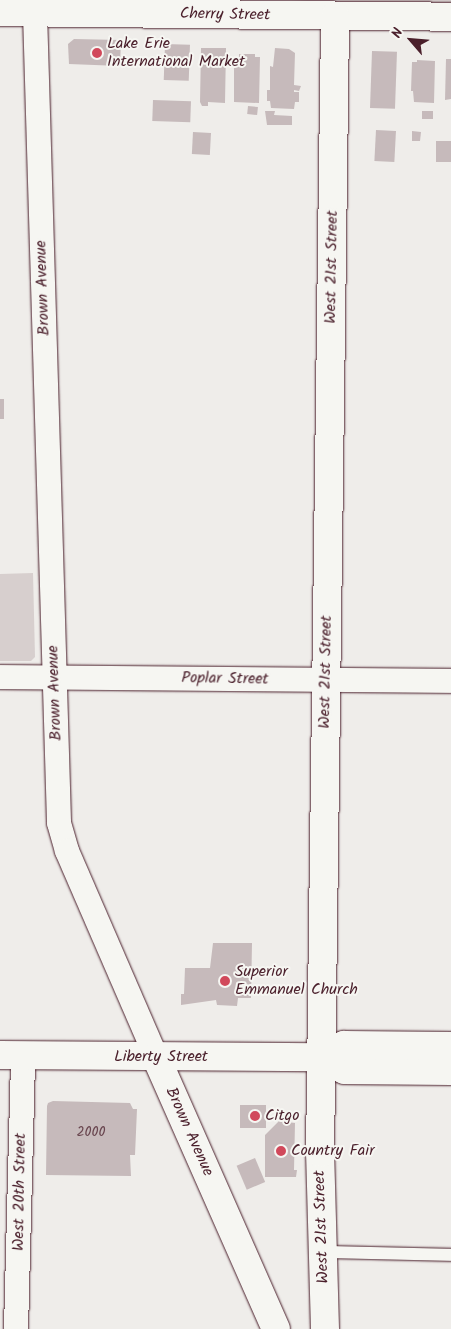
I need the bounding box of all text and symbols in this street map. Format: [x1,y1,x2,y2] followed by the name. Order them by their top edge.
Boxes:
[180,5,270,25] street label: Cherry Street
[386,15,436,65] north arrow
[386,24,409,42] text: N
[107,34,245,72] place label: Lake Erie International Market
[91,47,103,59] marker: Lake Erie International Market
[321,210,343,324] street label: West 21st Street
[32,240,54,336] street label: Brown Avenue
[315,615,337,729] street label: West 21st Street
[44,645,66,741] street label: Brown Avenue
[181,669,269,689] street label: Poplar Street
[235,962,358,1000] place label: Superior Emmanuel Church
[219,975,231,987] marker: Superior Emmanuel Church
[114,1047,208,1067] street label: Liberty Street
[161,1084,217,1180] street label: Brown Avenue
[265,1106,299,1126] place label: Citgo
[249,1110,261,1122] marker: Citgo
[76,1124,106,1140] house number: 2000
[9,1133,31,1251] street label: West 20th Street
[291,1141,374,1161] place label: Country Fair
[275,1145,287,1157] marker: Country Fair
[310,1170,334,1284] street label: West 21st Street

